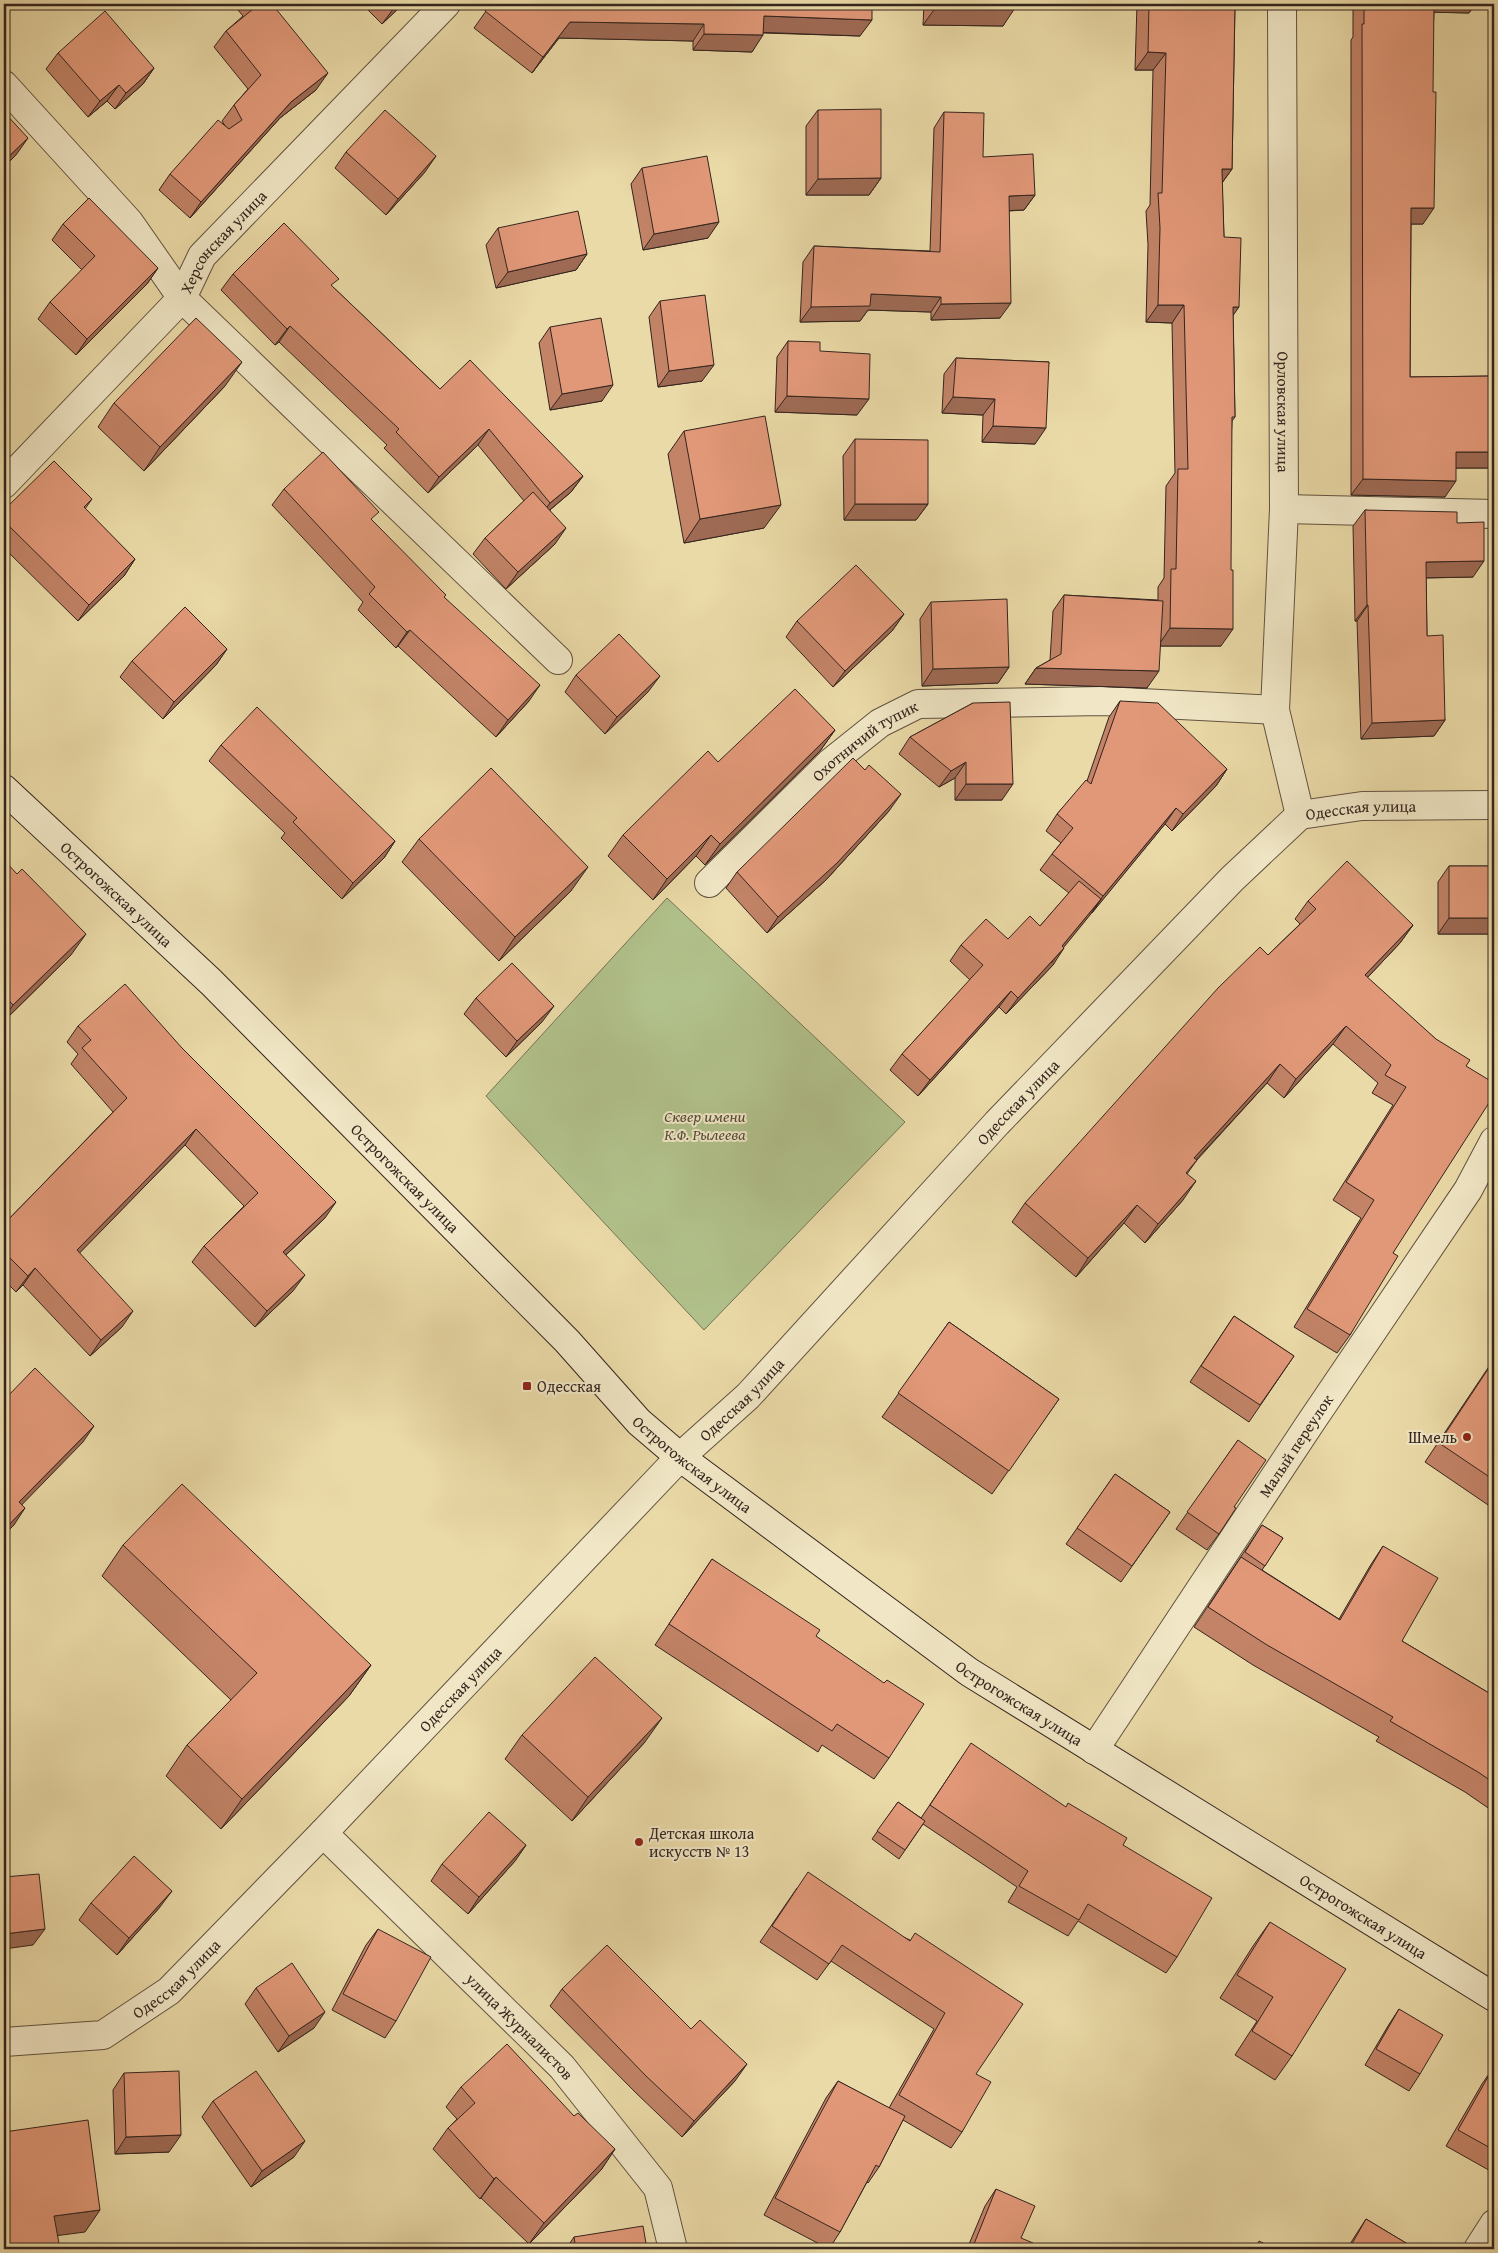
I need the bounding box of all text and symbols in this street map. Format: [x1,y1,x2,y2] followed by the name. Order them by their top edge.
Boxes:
[174,184,272,298] street label: Херсонская улица
[1271,351,1296,473] street label: Орловская улица
[806,694,922,787] street label: Охотничий тупик
[1304,794,1417,826] street label: Одесская улица
[55,835,178,953] street label: Острогожская улица
[971,1053,1065,1150] street label: Одесская улица
[664,1104,746,1146] park label: Сквер имени К.Ф. Рылеева
[345,1118,466,1239] street label: Острогожская улица
[693,1352,790,1447] street label: Одесская улица
[537,1374,601,1398] place label: Одесская
[521,1380,533,1392] marker: Одесская
[1252,1389,1339,1502] street label: Малый переулок
[627,1410,757,1519] street label: Острогожская улица
[1408,1425,1457,1449] place label: Шмель
[1461,1431,1473,1443] marker: Шмель
[413,1640,507,1737] street label: Одесская улица
[951,1654,1088,1752] street label: Острогожская улица
[648,1821,755,1863] place label: Детская школа искусств № 13
[633,1836,645,1848] marker: Детская школа искусств № 13
[1295,1868,1432,1965] street label: Острогожская улица
[127,1933,226,2024] street label: Одесская улица
[460,1967,580,2085] street label: улица Журналистов

